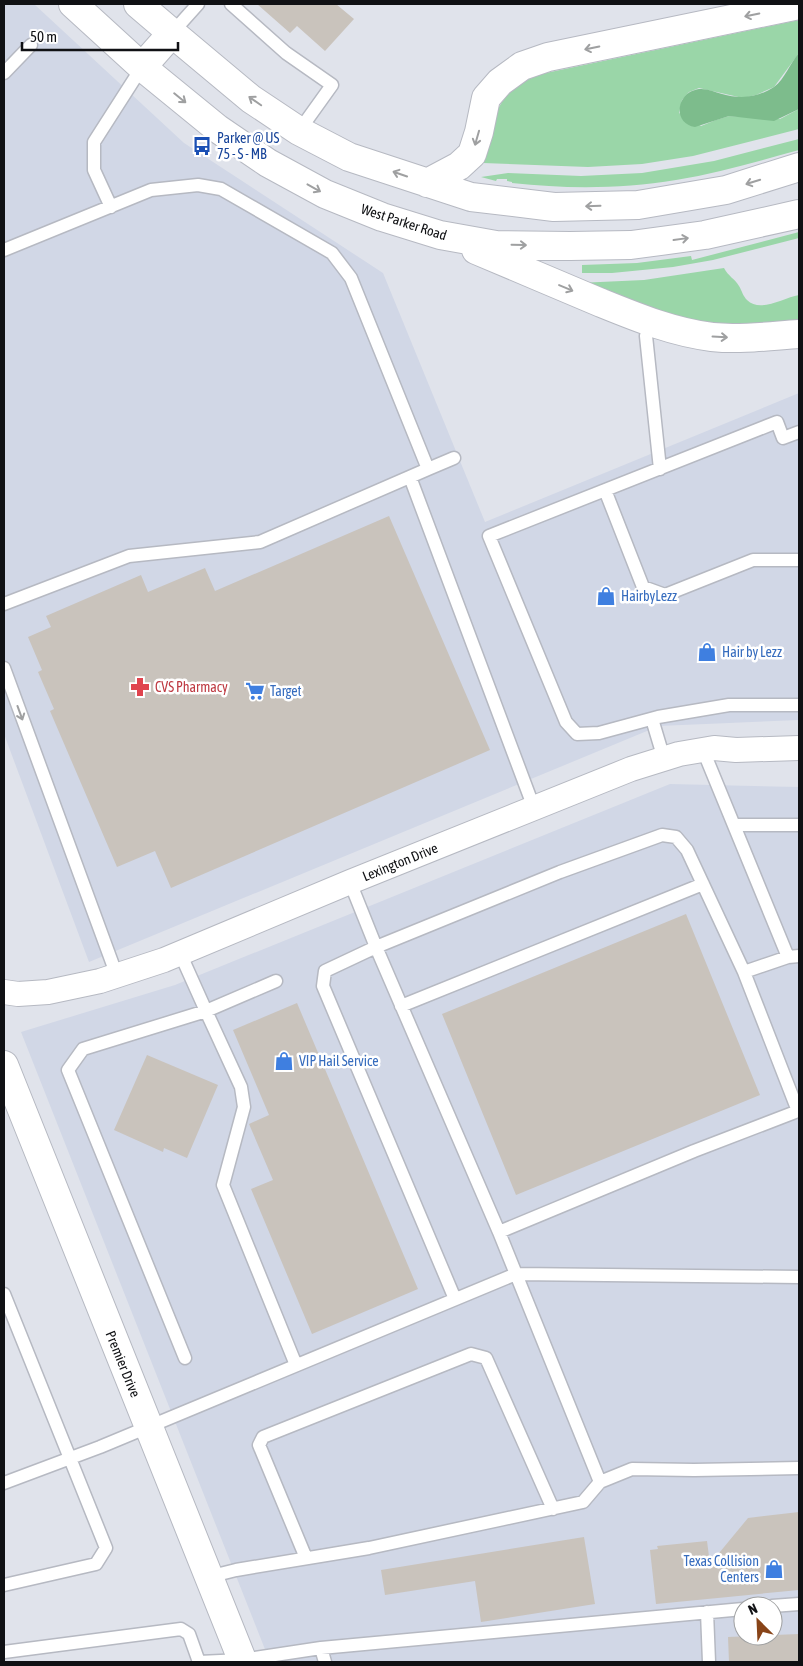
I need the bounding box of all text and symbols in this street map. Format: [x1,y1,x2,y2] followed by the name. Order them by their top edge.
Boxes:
[744,11,760,20] one-way arrow
[22,20,179,52] scale bar
[30,28,57,45] text: 50 m
[585,44,601,53] one-way arrow
[173,92,186,103] one-way arrow
[248,96,262,106] one-way arrow
[217,130,280,162] place label: Parker @ US 75 - S - MB
[471,130,481,146] one-way arrow
[191,135,213,157] bus stop icon: Parker @ US 75 - S - MB
[392,168,408,178] one-way arrow
[745,178,761,187] one-way arrow
[306,184,321,194] one-way arrow
[359,201,449,243] street label: West Parker Road
[585,201,601,211] one-way arrow
[673,233,689,243] one-way arrow
[511,241,527,250] one-way arrow
[558,284,573,294] one-way arrow
[711,333,727,342] one-way arrow
[595,585,617,607] shop icon: HairbyLezz
[621,588,677,604] place label: HairbyLezz
[696,641,718,663] shop icon: Hair by Lezz
[722,644,782,660] place label: Hair by Lezz
[129,676,151,698] pharmacy icon: CVS Pharmacy
[155,679,228,695] place label: CVS Pharmacy
[244,680,266,702] supermarket icon: Target
[270,683,302,699] place label: Target
[16,705,25,720] one-way arrow
[360,840,440,884] street label: Lexington Drive
[273,1050,295,1072] shop icon: VIP Hail Service
[299,1053,379,1069] place label: VIP Hail Service
[102,1328,144,1400] street label: Premier Drive
[683,1553,759,1585] place label: Texas Collision Centers
[763,1558,785,1580] shop icon: Texas Collision Centers
[733,1596,783,1646] north arrow
[746,1600,760,1618] text: N

